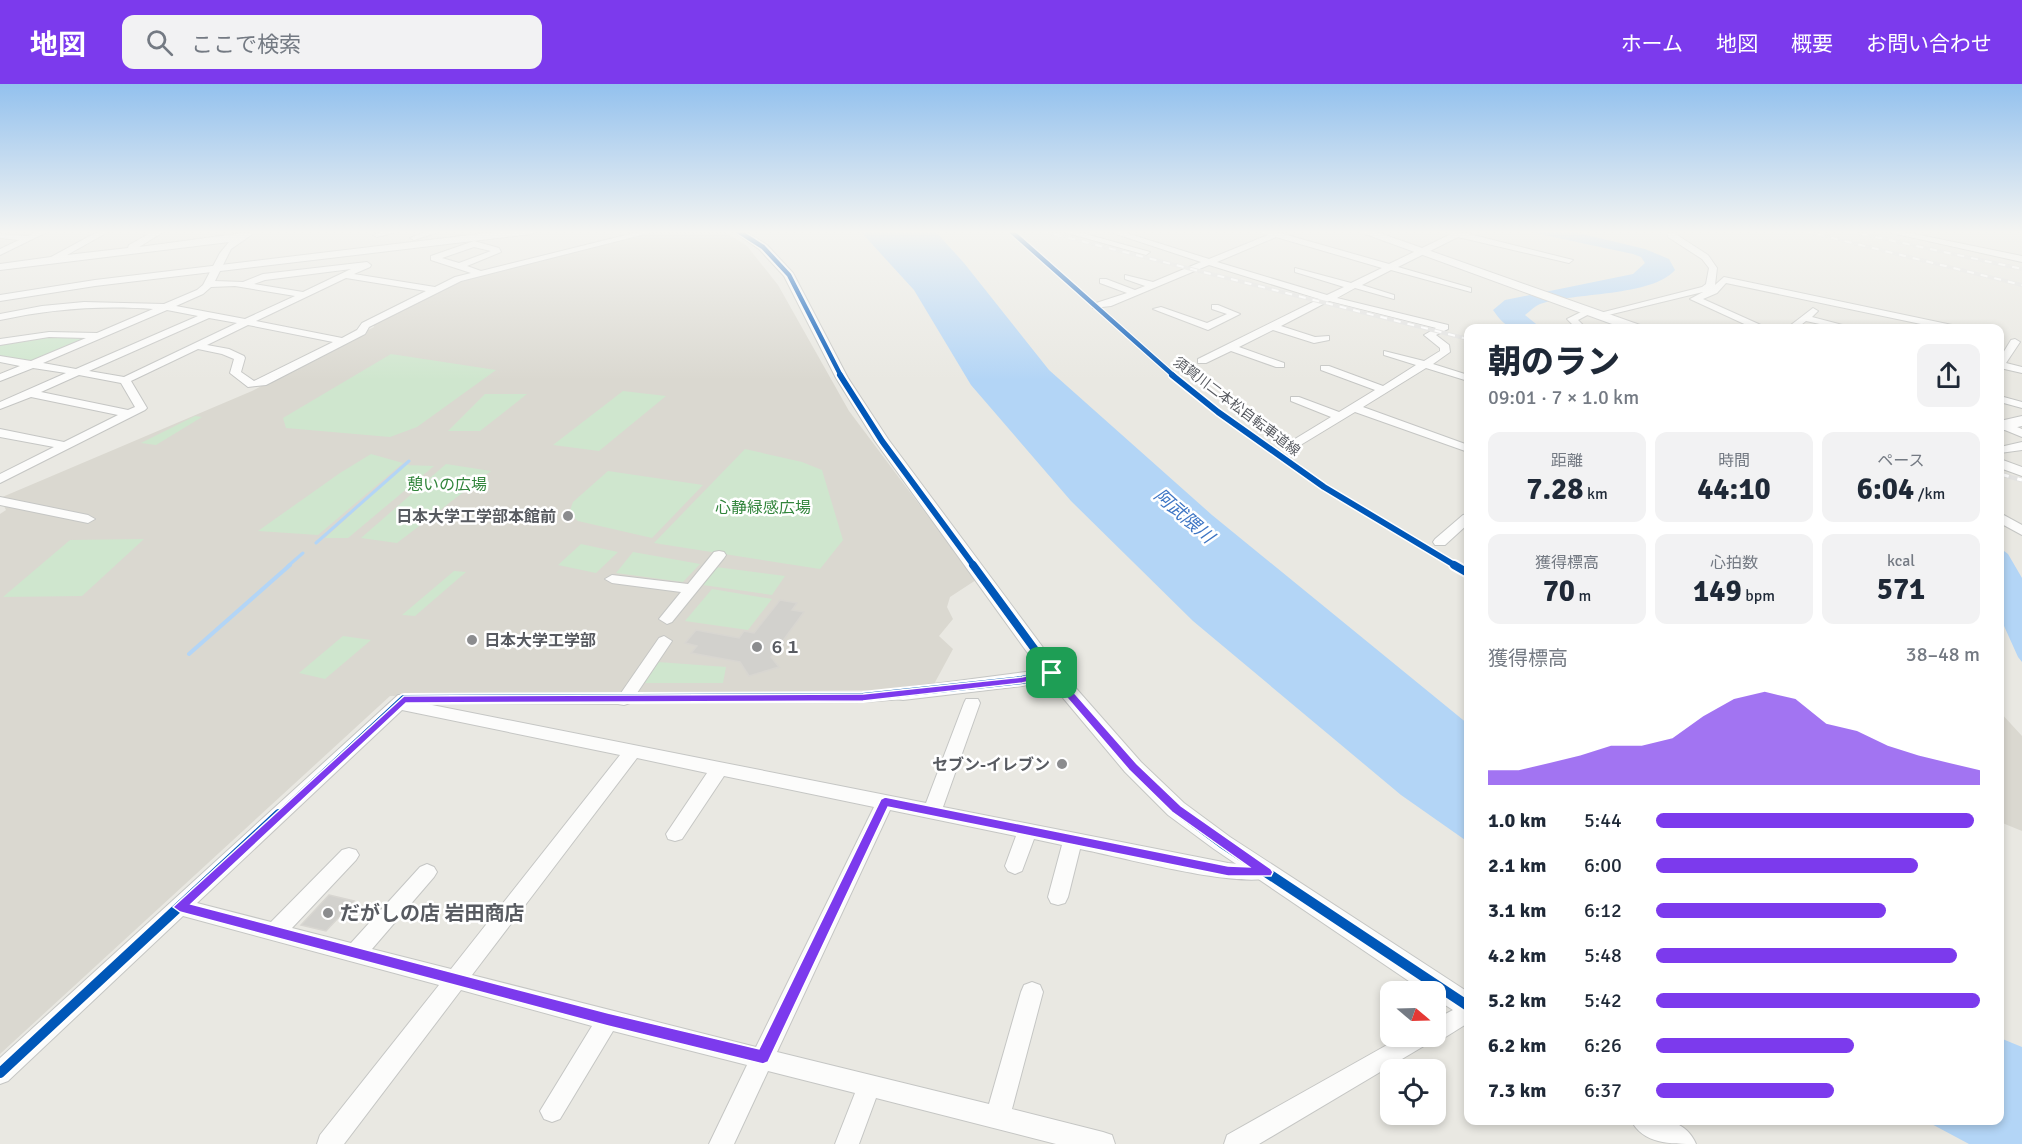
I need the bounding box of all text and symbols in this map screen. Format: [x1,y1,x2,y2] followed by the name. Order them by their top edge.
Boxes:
[122,15,542,69] search box
[143,26,176,59] icon: search
[30,28,86,62] text: 地図
[191,31,301,58] text: ここで検索
[1621,31,1683,57] text: ホーム
[1716,31,1758,57] text: 地図
[1791,31,1833,57] text: 概要
[1866,31,1992,57] text: お問い合わせ
[1488,342,1620,383] text: 朝のラン
[1917,344,1980,407] button: share
[1170,353,1303,460] street label: 須賀川二本松自転車道線
[1488,385,1639,410] text: 09:01 · 7 × 1.0 km
[1551,451,1583,471] text: 距離
[1718,451,1750,471] text: 時間
[1877,451,1925,471] text: ペース
[1526,471,1583,508] text: 7.28
[1697,471,1771,508] text: 44:10
[1857,471,1914,508] text: 6:04
[407,475,487,495] park label: 憩いの広場
[1150,484,1220,549] water label: 阿武隈川
[1583,484,1608,504] text: km
[1914,484,1945,504] text: /km
[715,498,811,518] park label: 心静緑感広場
[396,507,556,527] place label: 日本大学工学部本館前
[561,509,575,523] marker: 日本大学工学部本館前
[1887,551,1915,571] text: kcal
[1535,553,1599,573] text: 獲得標高
[1710,553,1758,573] text: 心拍数
[1877,571,1925,608] text: 571
[1543,573,1575,610] text: 70
[1693,573,1742,610] text: 149
[1575,586,1591,606] text: m
[1742,586,1775,606] text: bpm
[484,631,596,651] place label: 日本大学工学部
[465,633,479,647] marker: 日本大学工学部
[769,638,801,658] place label: ６１
[750,640,764,654] marker: ６１
[1906,642,1980,667] text: 38–48 m
[1488,646,1568,671] text: 獲得標高
[1026,647,1077,698] pin
[1035,656,1068,689] icon: arrive
[932,755,1050,775] place label: セブン-イレブン
[1055,757,1069,771] marker: セブン-イレブン
[1488,808,1546,833] text: 1.0 km
[1584,808,1622,833] text: 5:44
[1488,853,1546,878] text: 2.1 km
[1584,853,1622,878] text: 6:00
[1488,898,1546,923] text: 3.1 km
[1584,898,1622,923] text: 6:12
[340,901,524,926] place label: だがしの店 岩田商店
[321,906,335,920] marker: だがしの店 岩田商店
[1488,943,1546,968] text: 4.2 km
[1584,943,1622,968] text: 5:48
[1380,981,1446,1047] north arrow
[1380,981,1446,1125] map controls
[1488,988,1546,1013] text: 5.2 km
[1584,988,1622,1013] text: 5:42
[1488,1033,1546,1058] text: 6.2 km
[1584,1033,1622,1058] text: 6:26
[1380,1059,1446,1125] button: locate
[1488,1078,1546,1103] text: 7.3 km
[1584,1078,1622,1103] text: 6:37

